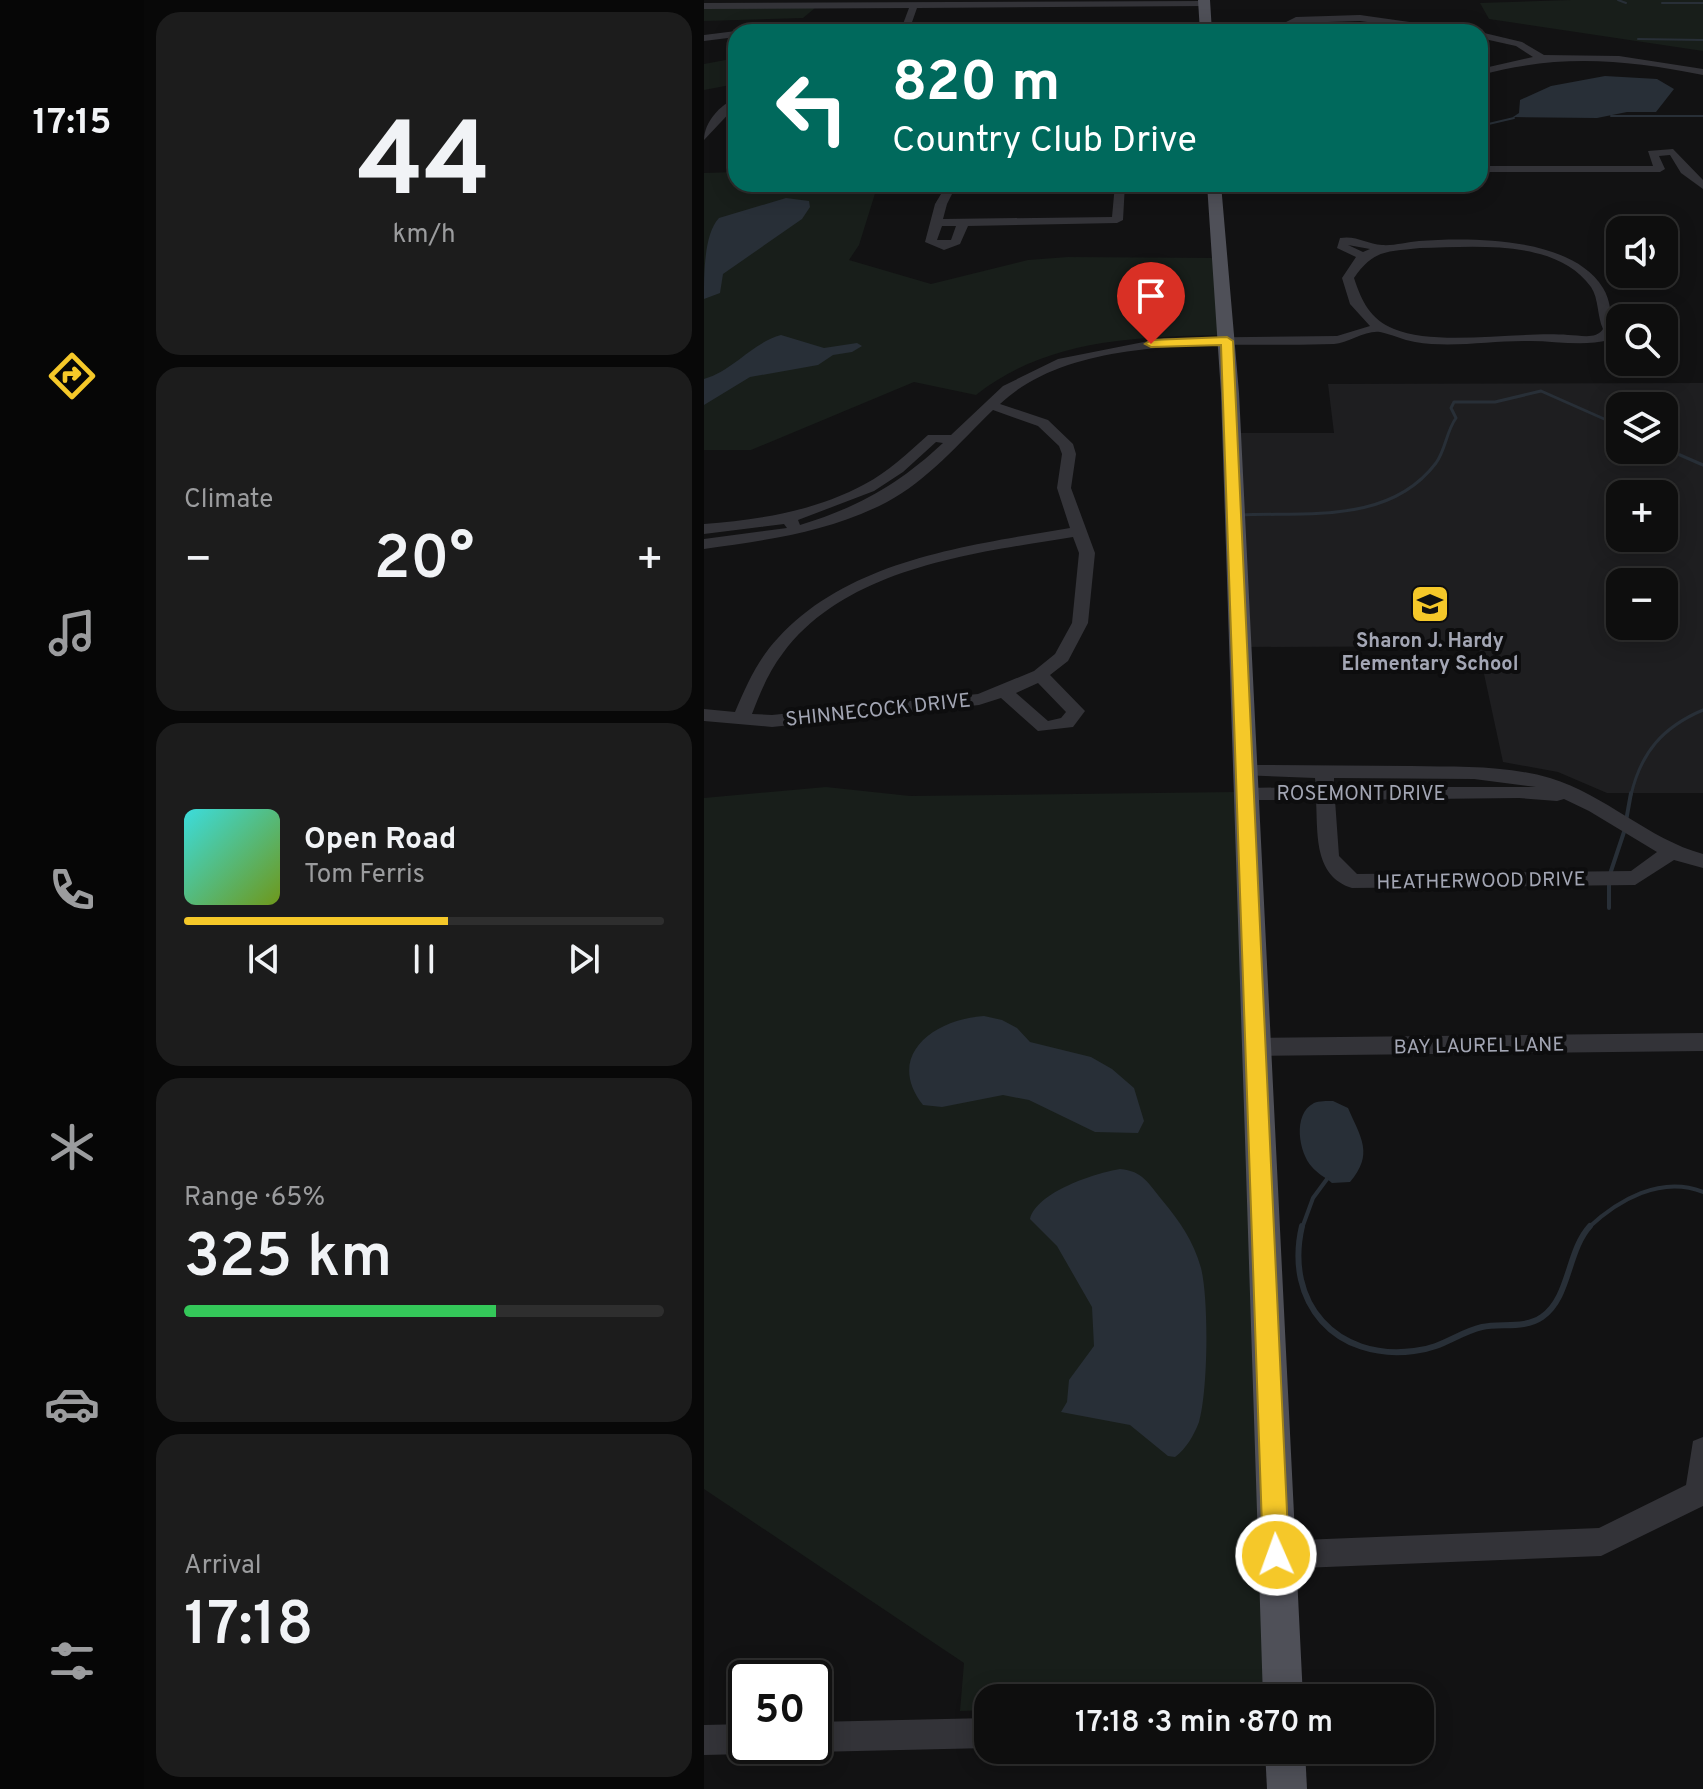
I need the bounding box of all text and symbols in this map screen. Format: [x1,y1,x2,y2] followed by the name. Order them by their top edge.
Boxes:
[892,50,1060,120] text: 820 m
[760,56,864,160] icon: left
[33,101,111,147] text: 17:15
[357,101,491,233] text: 44
[892,119,1197,165] text: Country Club Drive
[1606,216,1678,640] map controls
[1606,216,1678,288] button: sound
[392,219,456,252] text: km/h
[1117,262,1185,344] pin
[1129,274,1173,318] icon: arrive
[1606,304,1678,376] button: search
[44,348,100,404] icon: directions
[1606,392,1678,464] button: layers
[1606,480,1678,552] button: +
[184,484,273,517] text: Climate
[374,524,474,600] text: 20°
[184,534,212,590] text: −
[636,534,664,590] text: +
[1606,568,1678,640] button: −
[1409,583,1451,625] school or university icon: Sharon J. Hardy Elementary School
[44,605,100,661] icon: music
[1341,629,1519,678] place label: Sharon J. Hardy Elementary School
[784,688,972,734] street label: SHINNECOCK DRIVE
[1277,782,1445,808] street label: ROSEMONT DRIVE
[304,822,456,859] text: Open Road
[304,859,425,892] text: Tom Ferris
[44,862,100,918] icon: phone
[1376,867,1586,897] street label: HEATHERWOOD DRIVE
[242,937,286,981] icon: previous
[402,937,446,981] icon: pause
[562,937,606,981] icon: next
[1394,1033,1565,1061] street label: BAY LAUREL LANE
[44,1119,100,1175] icon: climate
[184,1182,325,1215] text: Range · 65%
[184,1222,392,1298] text: 325 km
[44,1376,100,1432] icon: car
[1234,1513,1318,1597] position arrow
[184,1550,262,1583] text: Arrival
[184,1590,314,1666] text: 17:18
[44,1633,100,1689] icon: filters
[728,1660,832,1764] speed limit sign: 50
[1075,1705,1333,1742] text: 17:18 · 3 min · 870 m

